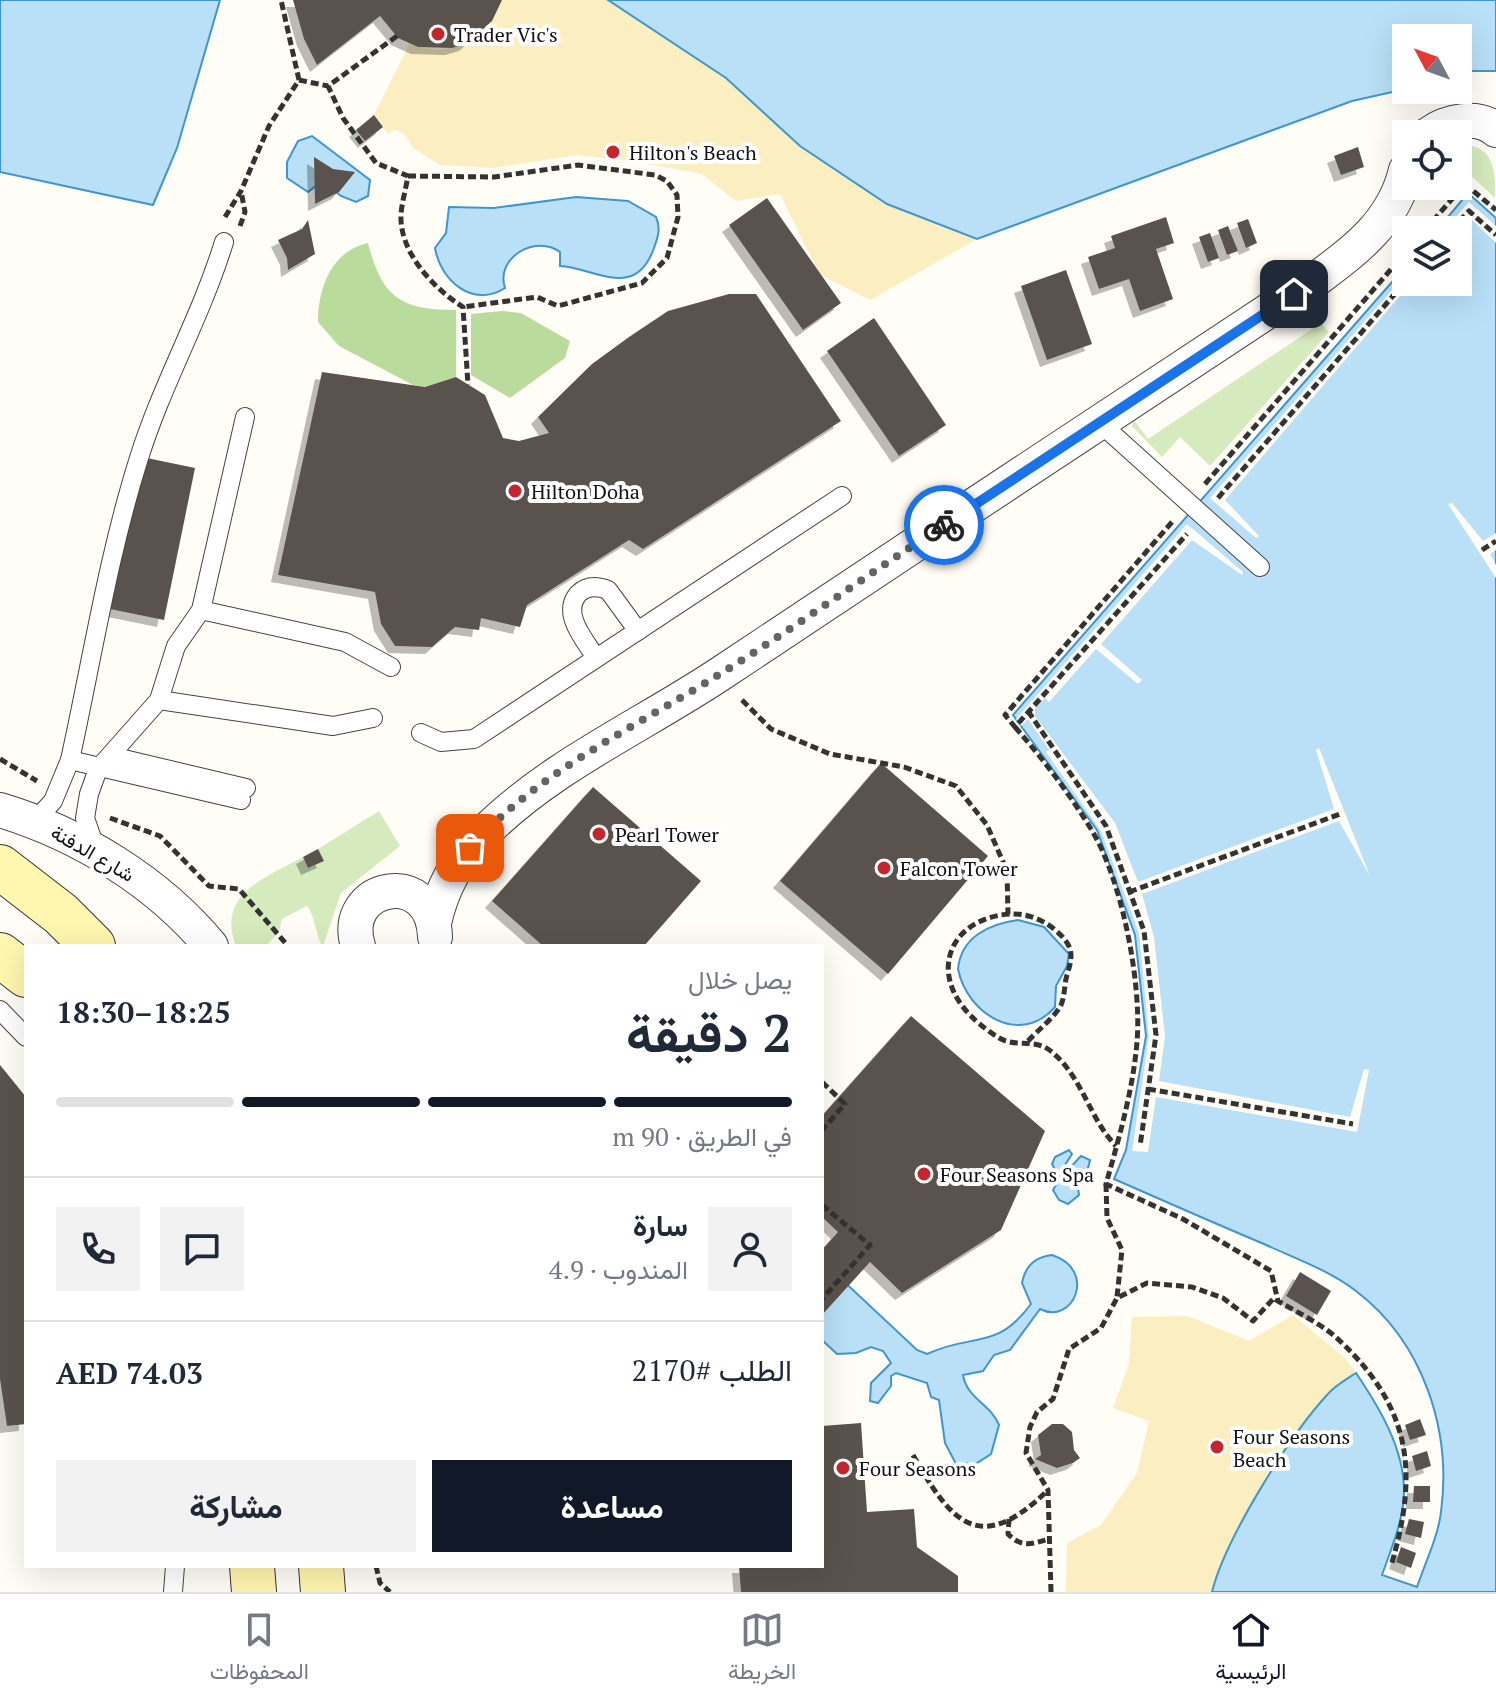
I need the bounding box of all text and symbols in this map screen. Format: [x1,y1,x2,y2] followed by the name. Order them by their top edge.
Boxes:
[454,21,558,48] place label: Trader Vic's
[1392,24,1472,104] north arrow
[1392,24,1472,296] map controls
[429,25,447,43] marker: Trader Vic's
[1392,120,1472,200] button: locate
[629,139,757,166] place label: Hilton's Beach
[604,143,622,161] marker: Hilton's Beach
[1392,216,1472,296] button: layers
[1260,260,1328,328] pin
[1272,272,1316,316] icon: home
[531,478,640,505] place label: Hilton Doha
[506,482,524,500] marker: Hilton Doha
[904,485,984,565] courier
[922,503,966,547] icon: bike
[436,814,504,882] pin
[46,818,140,889] street label: شارع الدفنة
[615,821,719,848] place label: Pearl Tower
[590,825,608,843] marker: Pearl Tower
[448,826,492,870] icon: bag
[900,855,1018,882] place label: Falcon Tower
[875,859,893,877] marker: Falcon Tower
[688,962,792,996] text: يصل خلال
[56,992,231,1032] text: 18:25–18:30
[626,998,792,1067] text: 2 دقيقة
[612,1119,792,1153] text: في الطريق · 90 m
[940,1161,1094,1188] place label: Four Seasons Spa
[915,1165,933,1183] marker: Four Seasons Spa
[633,1205,688,1245] text: سارة
[56,1207,140,1291] button: phone
[160,1207,244,1291] button: chat
[708,1207,792,1291] button: person
[549,1252,688,1286] text: المندوب · 4.9
[631,1350,792,1390] text: الطلب #2170
[56,1353,203,1393] text: AED 74.03
[1233,1423,1350,1473] place label: Four Seasons Beach
[1208,1438,1226,1456] marker: Four Seasons Beach
[859,1455,976,1482] place label: Four Seasons
[834,1459,852,1477] marker: Four Seasons
[56,1460,416,1552] button: مشاركة
[432,1460,792,1552] button: مساعدة
[210,1608,309,1691] tab: المحفوظات
[728,1608,796,1691] tab: الخريطة
[1215,1608,1286,1691] tab: الرئيسية

